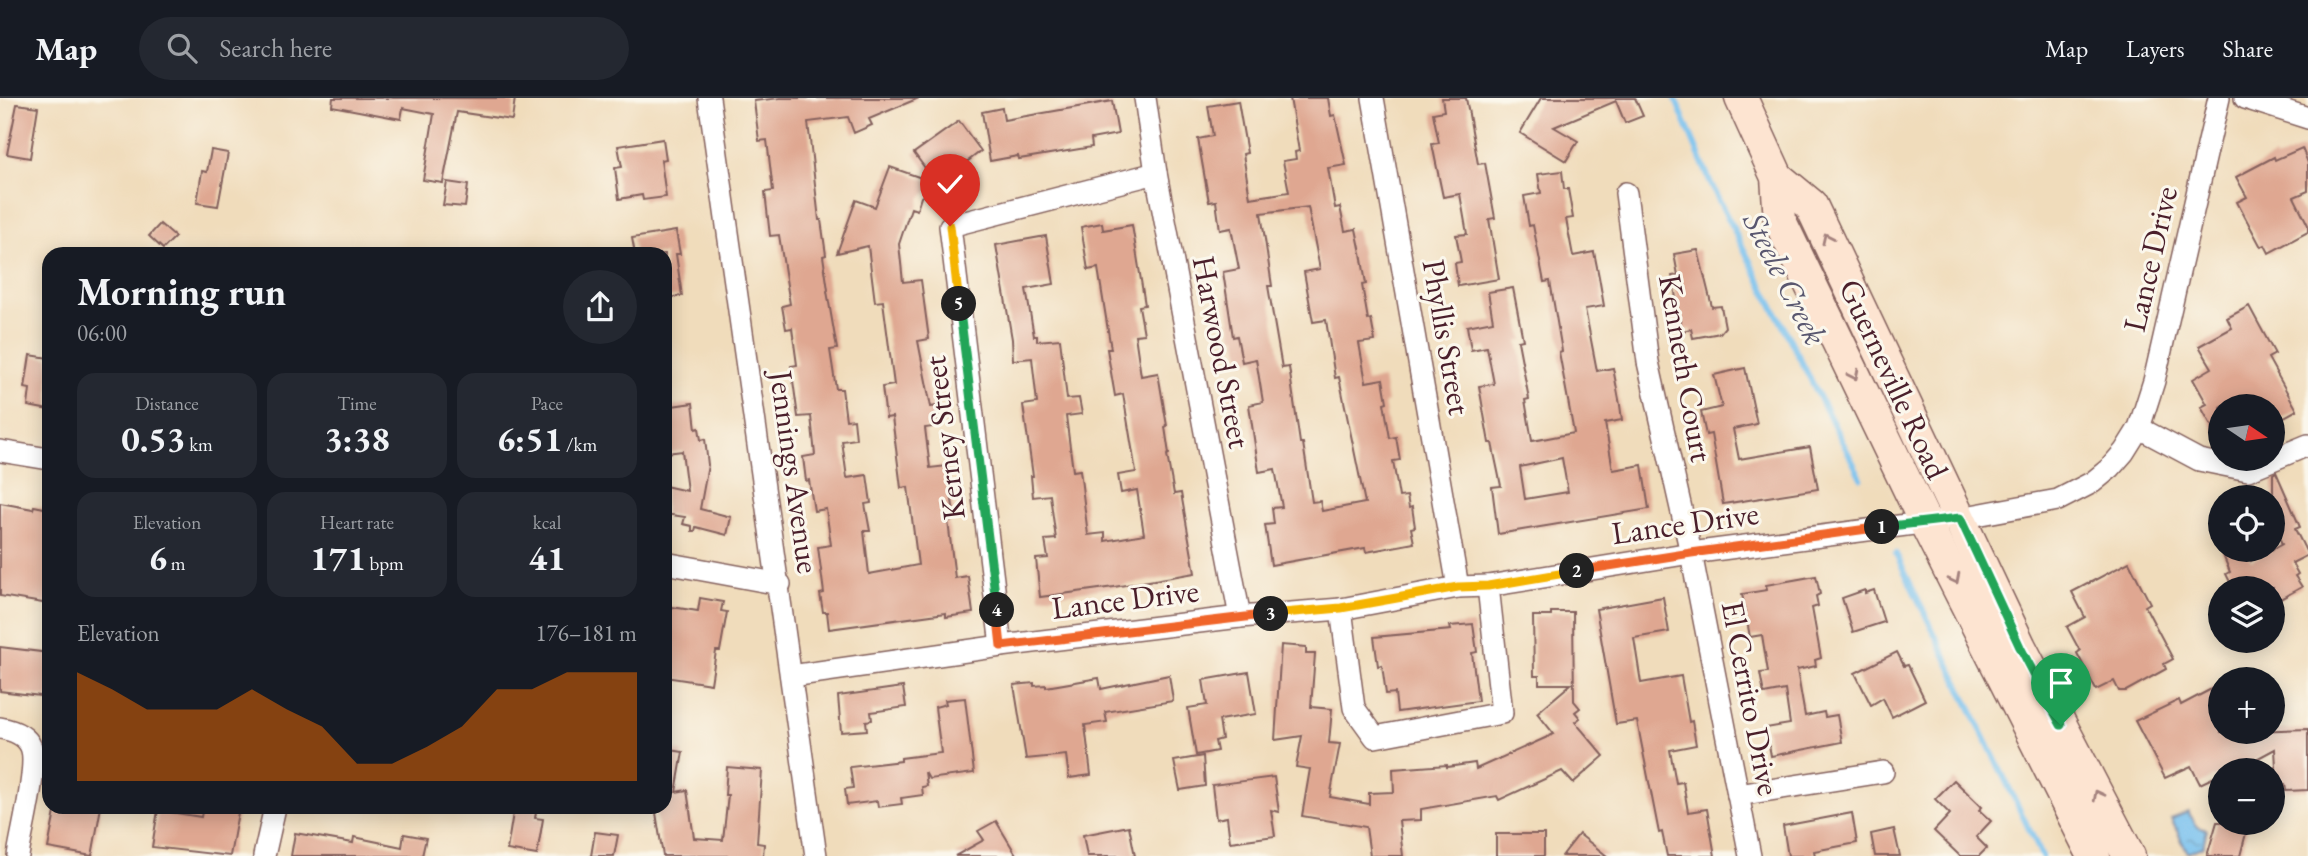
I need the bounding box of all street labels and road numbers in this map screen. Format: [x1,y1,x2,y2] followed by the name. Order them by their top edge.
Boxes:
[2113,182,2187,336] street label: Lance Drive
[1183,252,1261,452] street label: Harwood Street
[1413,256,1481,418] street label: Phyllis Street
[1649,271,1723,465] street label: Kenneth Court
[1829,272,1959,486] street label: Guerneville Road
[913,354,975,522] street label: Kerney Street
[760,365,830,576] street label: Jennings Avenue
[1609,492,1761,554] street label: Lance Drive
[1049,569,1201,629] street label: Lance Drive
[1712,597,1790,799] street label: El Cerrito Drive

